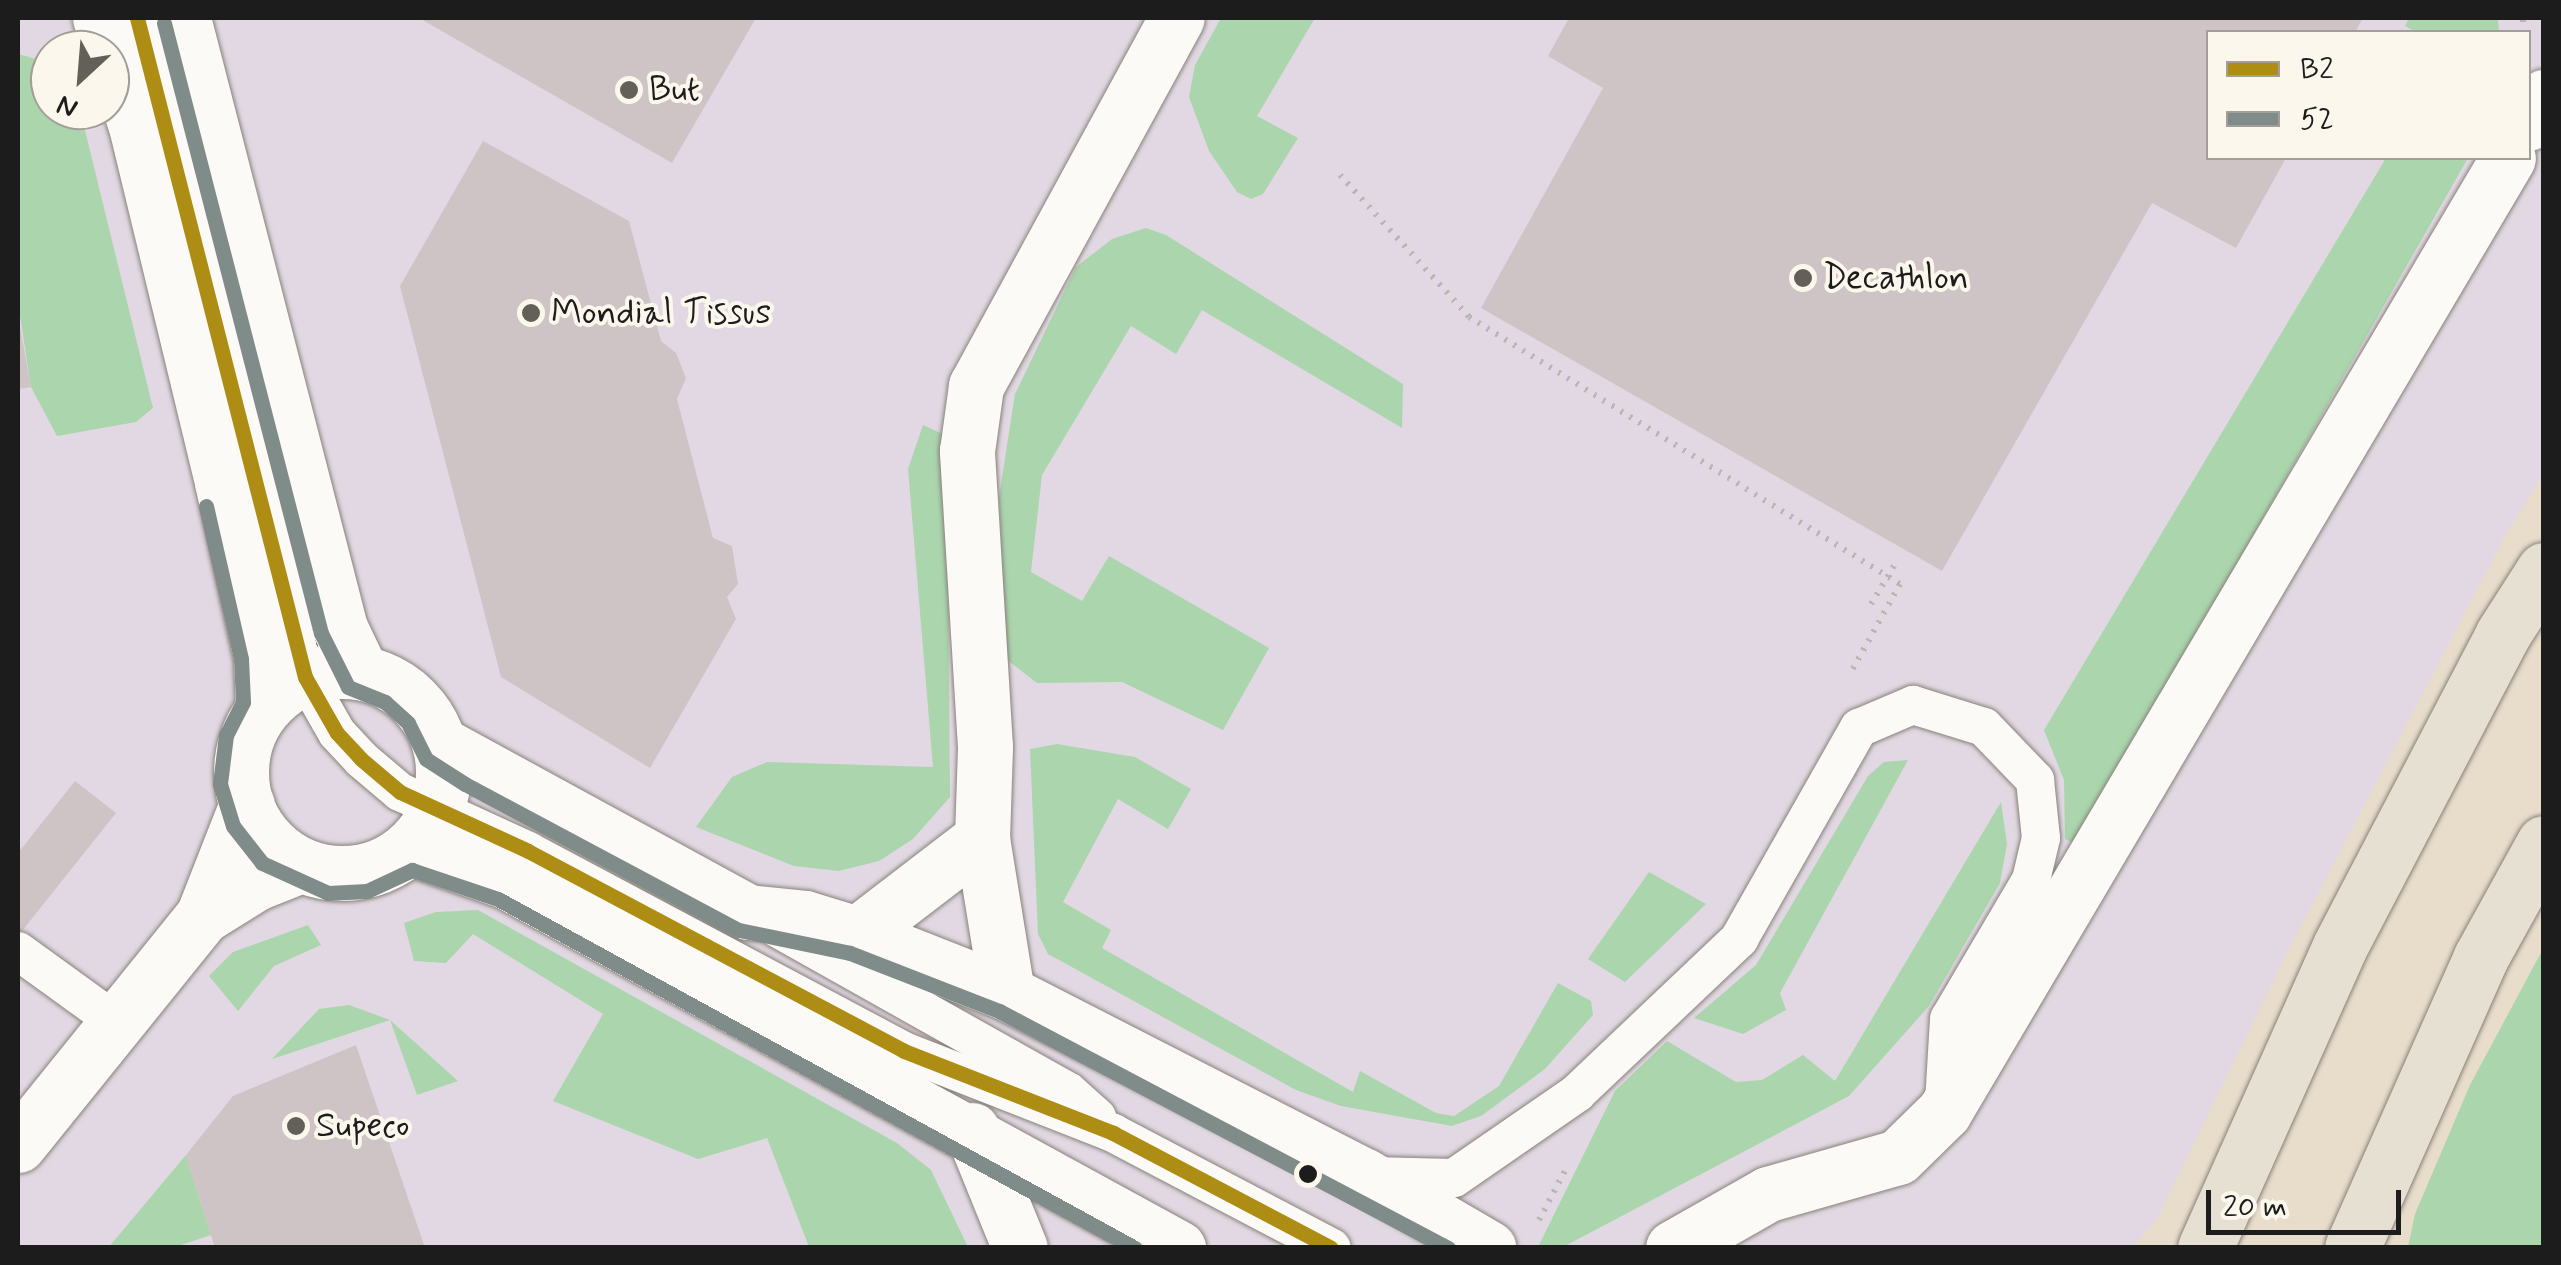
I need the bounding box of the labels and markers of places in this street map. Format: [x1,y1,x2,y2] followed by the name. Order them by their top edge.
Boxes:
[649,69,700,111] place label: But
[618,79,640,101] marker: But
[1823,257,1969,299] place label: Decathlon
[1792,267,1814,289] marker: Decathlon
[551,292,764,334] place label: Mondial Tissus
[520,302,542,324] marker: Mondial Tissus
[316,1105,410,1147] place label: Supeco
[285,1115,307,1137] marker: Supeco
[1298,1164,1318,1184] unlabelled marker

